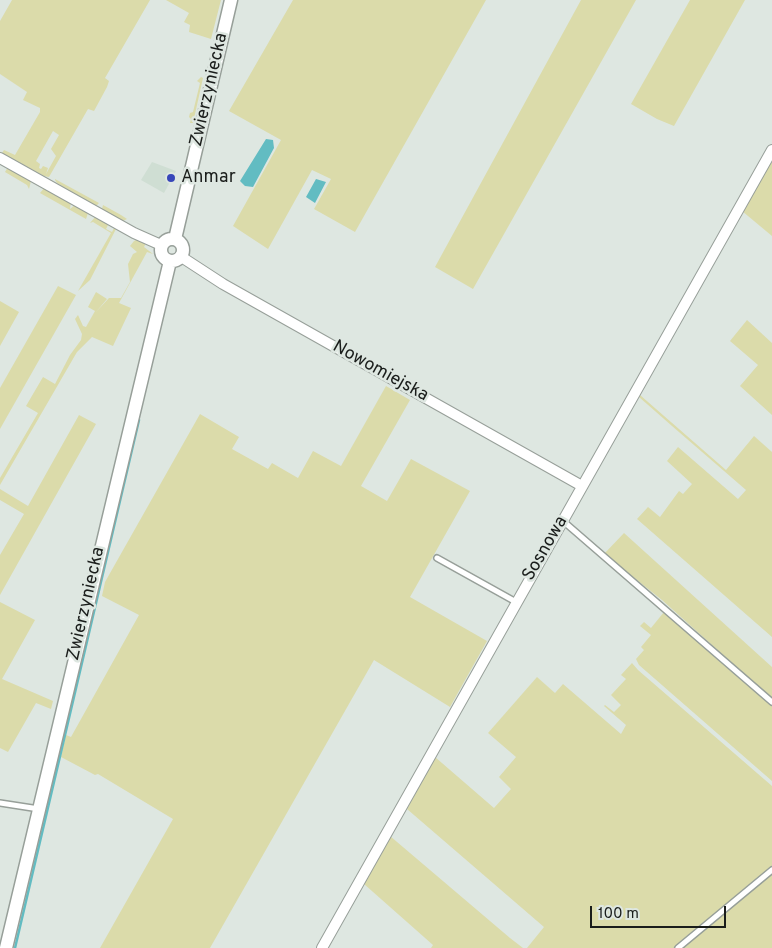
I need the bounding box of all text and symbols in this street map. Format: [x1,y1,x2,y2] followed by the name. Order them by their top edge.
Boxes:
[186,31,234,149] street label: Zwierzyniecka
[181,167,236,189] place label: Anmar
[165,172,177,184] marker: Anmar
[328,337,432,407] street label: Nowomiejska
[519,513,573,585] street label: Sosnowa
[63,545,111,663] street label: Zwierzyniecka
[592,896,728,928] scale bar
[598,905,639,924] text: 100 m

